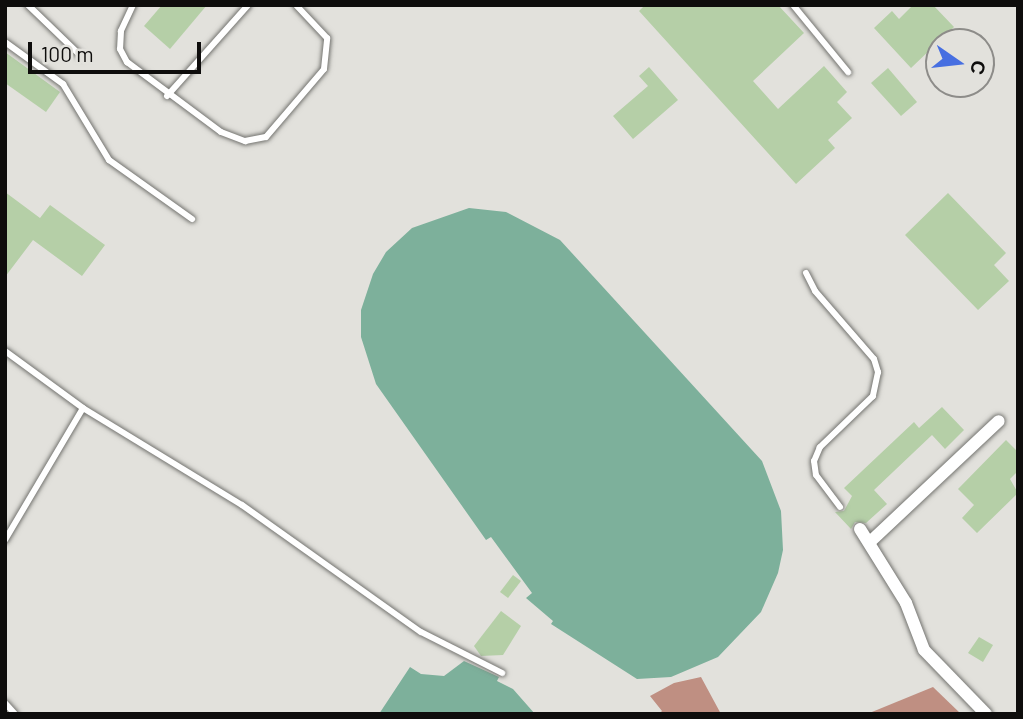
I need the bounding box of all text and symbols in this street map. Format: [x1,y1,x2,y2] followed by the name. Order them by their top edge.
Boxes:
[32,28,205,72] scale bar
[925,28,995,98] north arrow
[41,41,94,66] text: 100 m
[966,58,992,77] text: С

